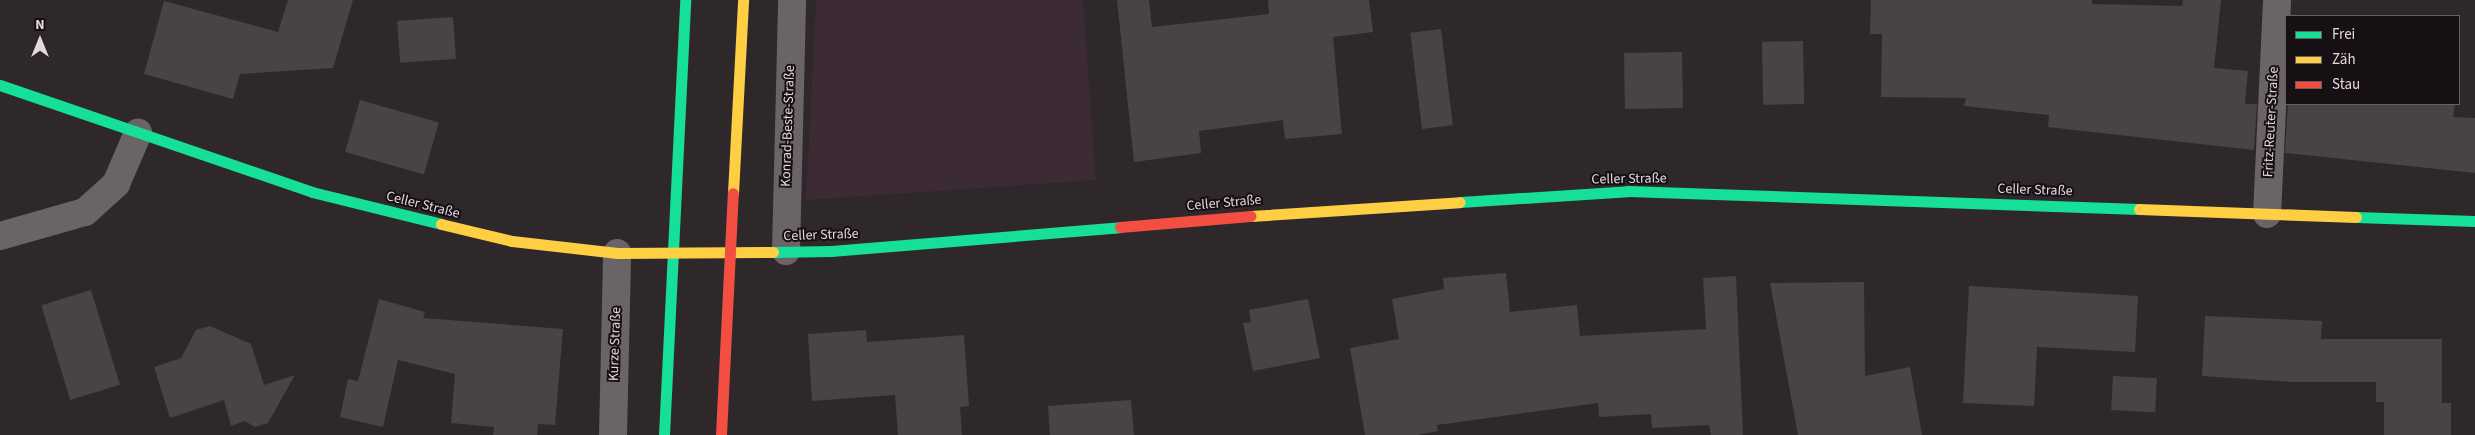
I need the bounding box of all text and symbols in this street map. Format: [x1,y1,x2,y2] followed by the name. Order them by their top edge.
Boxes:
[15,15,65,65] north arrow
[35,15,45,35] text: N
[2285,15,2460,105] legend
[2332,24,2355,45] text: Frei
[2332,49,2356,70] text: Zäh
[777,65,799,187] street label: Konrad-Beste-Straße
[2260,66,2282,178] street label: Fritz-Reuter-Straße
[2332,74,2360,95] text: Stau
[1591,170,1667,188] street label: Celler Straße
[1997,180,2073,200] street label: Celler Straße
[385,188,461,222] street label: Celler Straße
[1186,191,1262,215] street label: Celler Straße
[783,225,859,245] street label: Celler Straße
[605,307,625,381] street label: Kurze Straße

